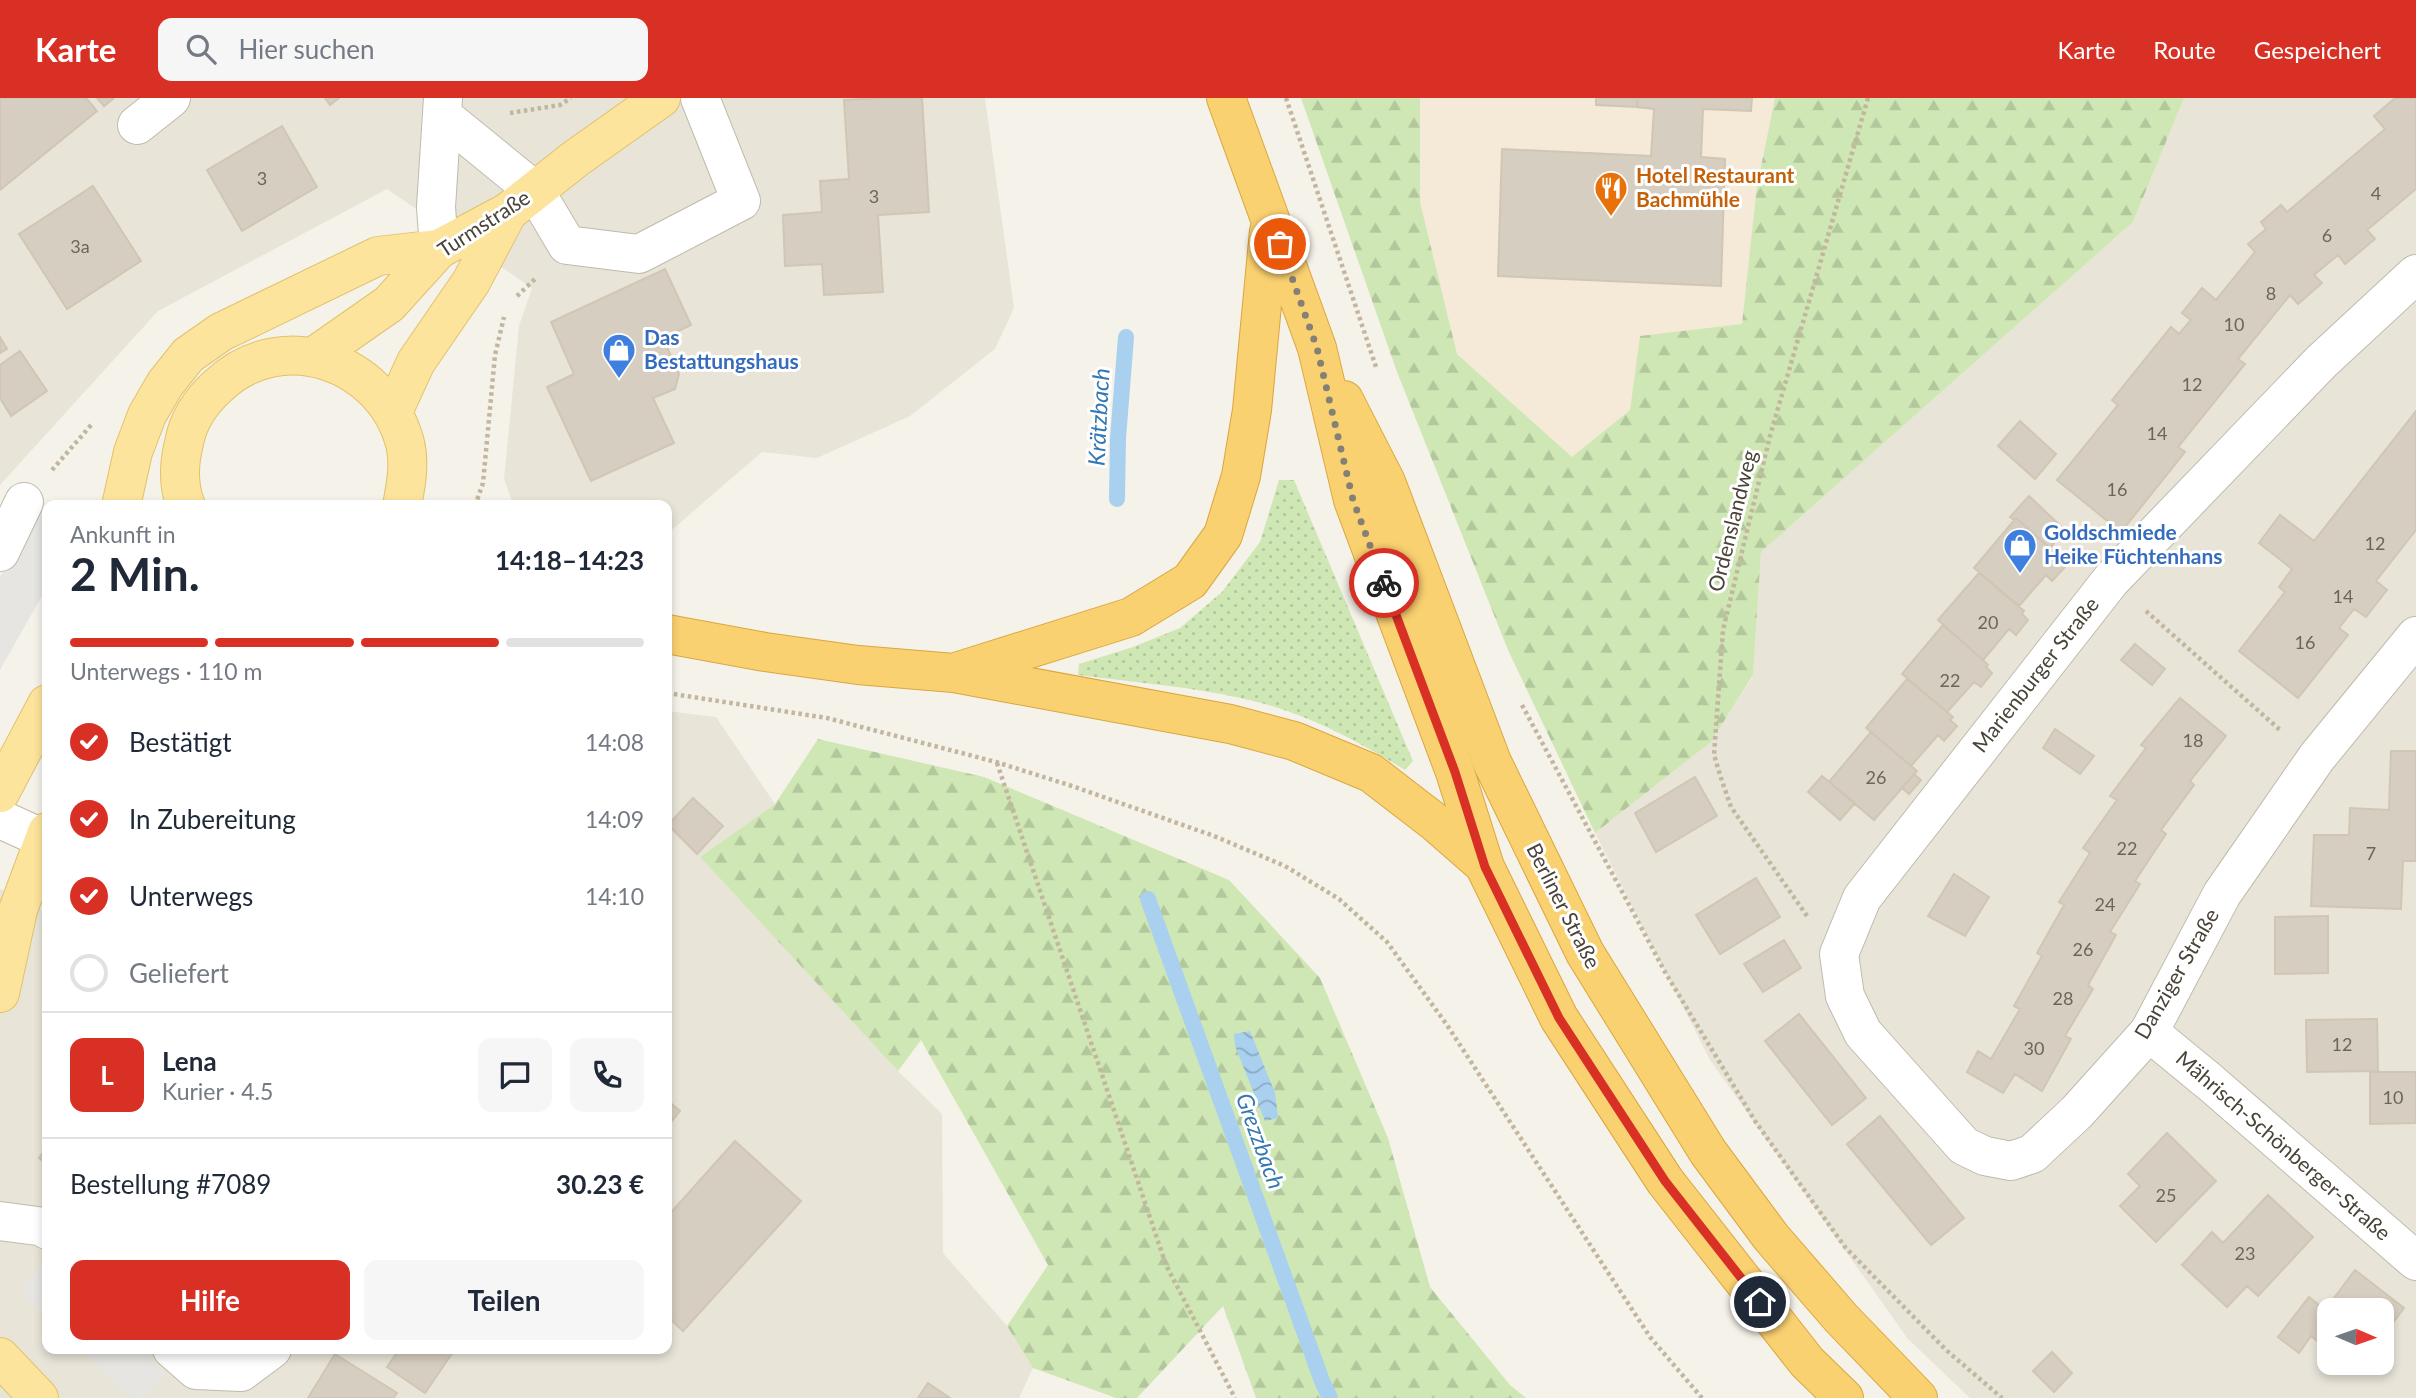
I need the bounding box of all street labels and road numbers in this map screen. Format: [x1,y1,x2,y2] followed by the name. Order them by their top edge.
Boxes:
[432,184,534,262] street label: Turmstraße
[1702,447,1761,594] street label: Ordenslandweg
[1966,592,2103,757] street label: Marienburger Straße
[1522,839,1607,972] street label: Berliner Straße
[2128,904,2223,1043] street label: Danziger Straße
[2172,1045,2396,1245] street label: Mährisch-Schönberger-Straße

